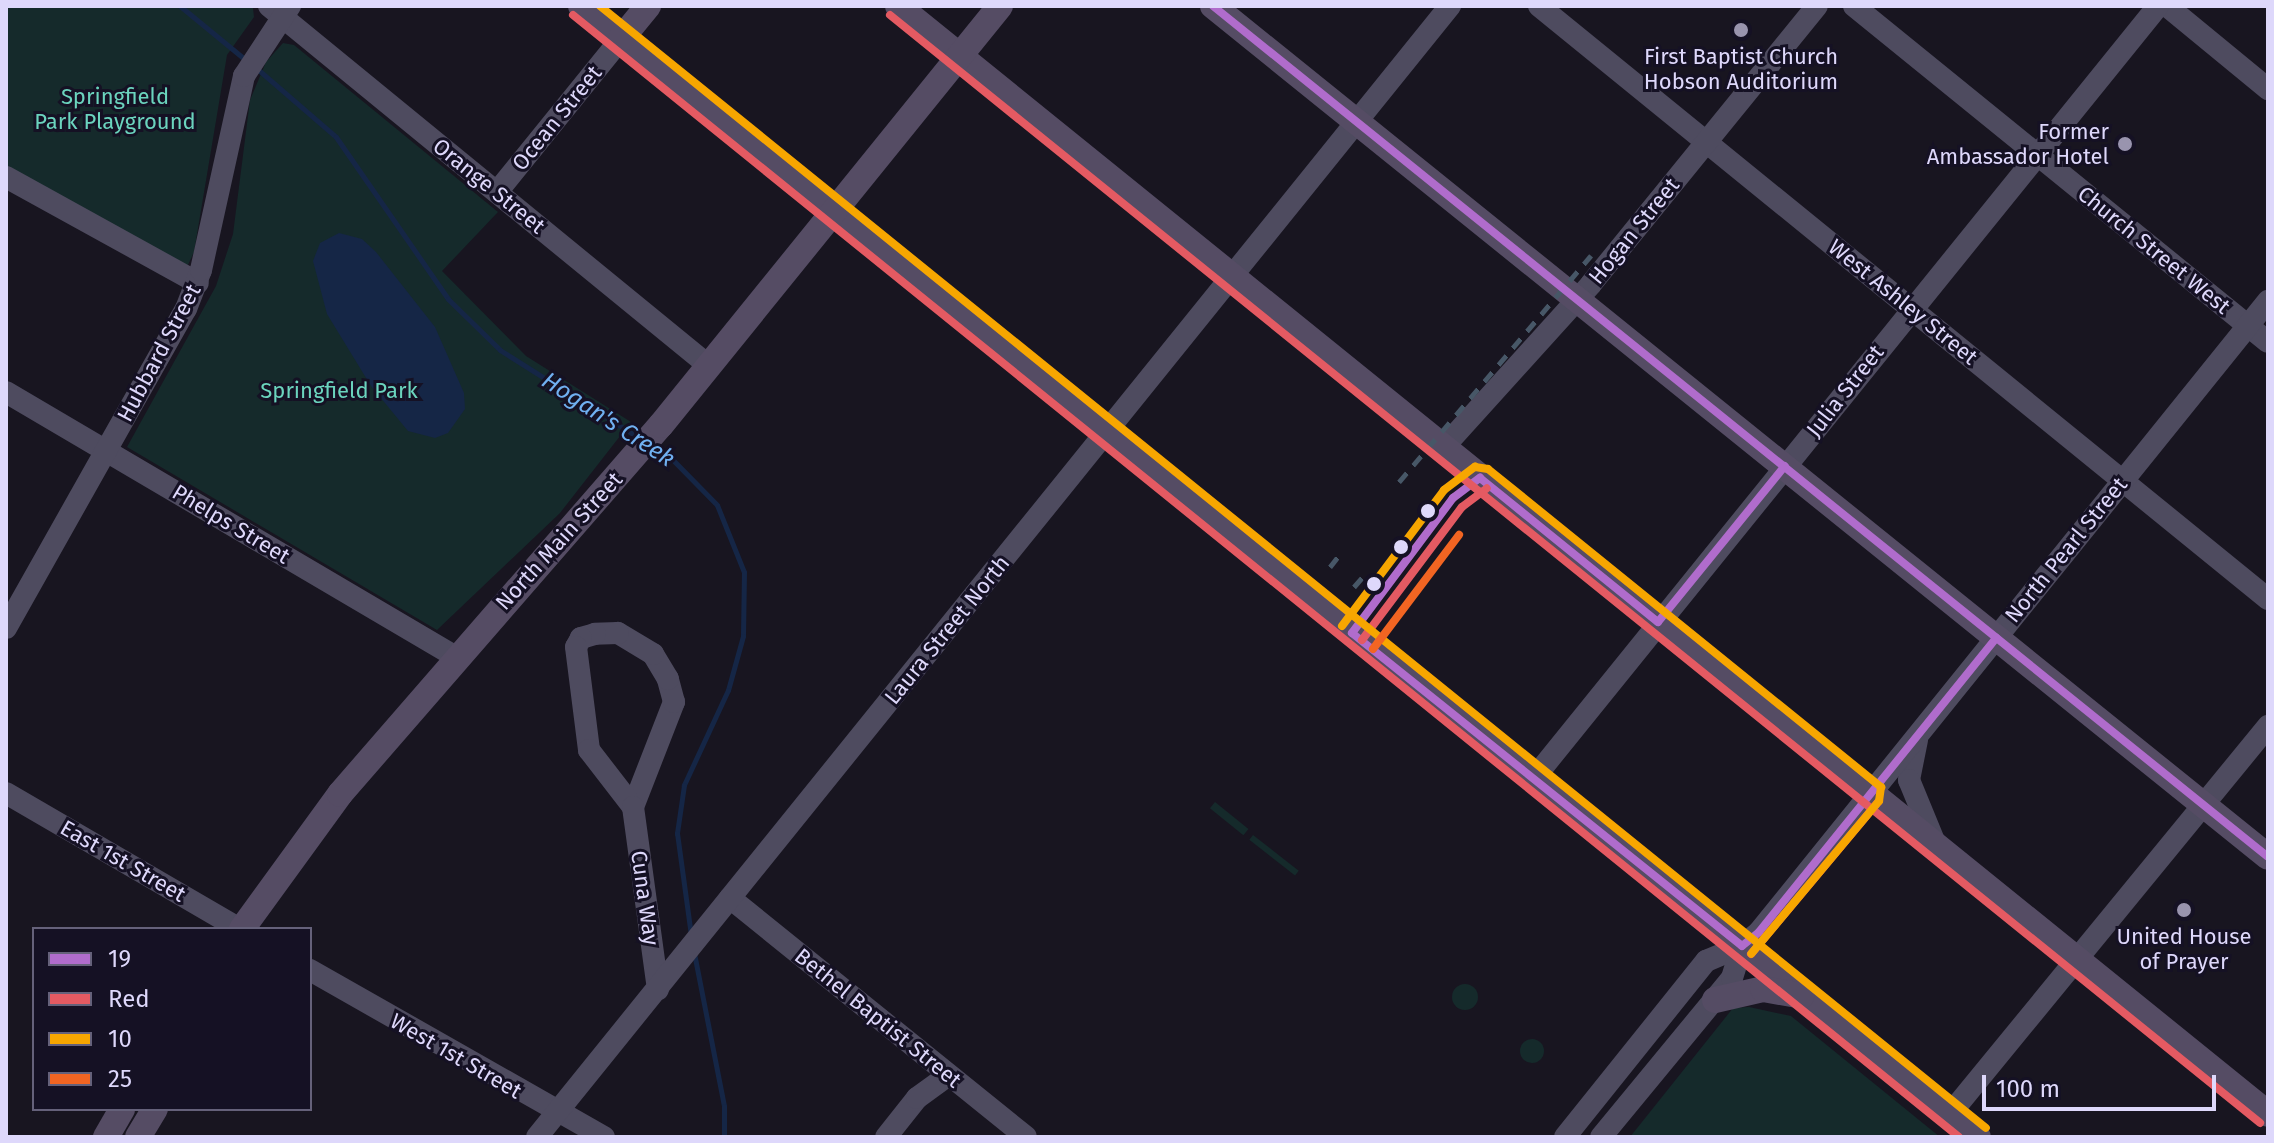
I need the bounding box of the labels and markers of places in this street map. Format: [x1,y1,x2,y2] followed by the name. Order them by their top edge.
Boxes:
[1732,21,1750,39] marker: First Baptist Church Hobson Auditorium
[1644,43,1838,94] place label: First Baptist Church Hobson Auditorium
[1927,118,2109,170] place label: Former Ambassador Hotel
[2116,135,2134,153] marker: Former Ambassador Hotel
[1420,503,1436,519] unlabelled marker
[1393,539,1409,555] unlabelled marker
[1366,576,1382,592] unlabelled marker
[2175,901,2193,919] marker: United House of Prayer
[2116,923,2252,974] place label: United House of Prayer

